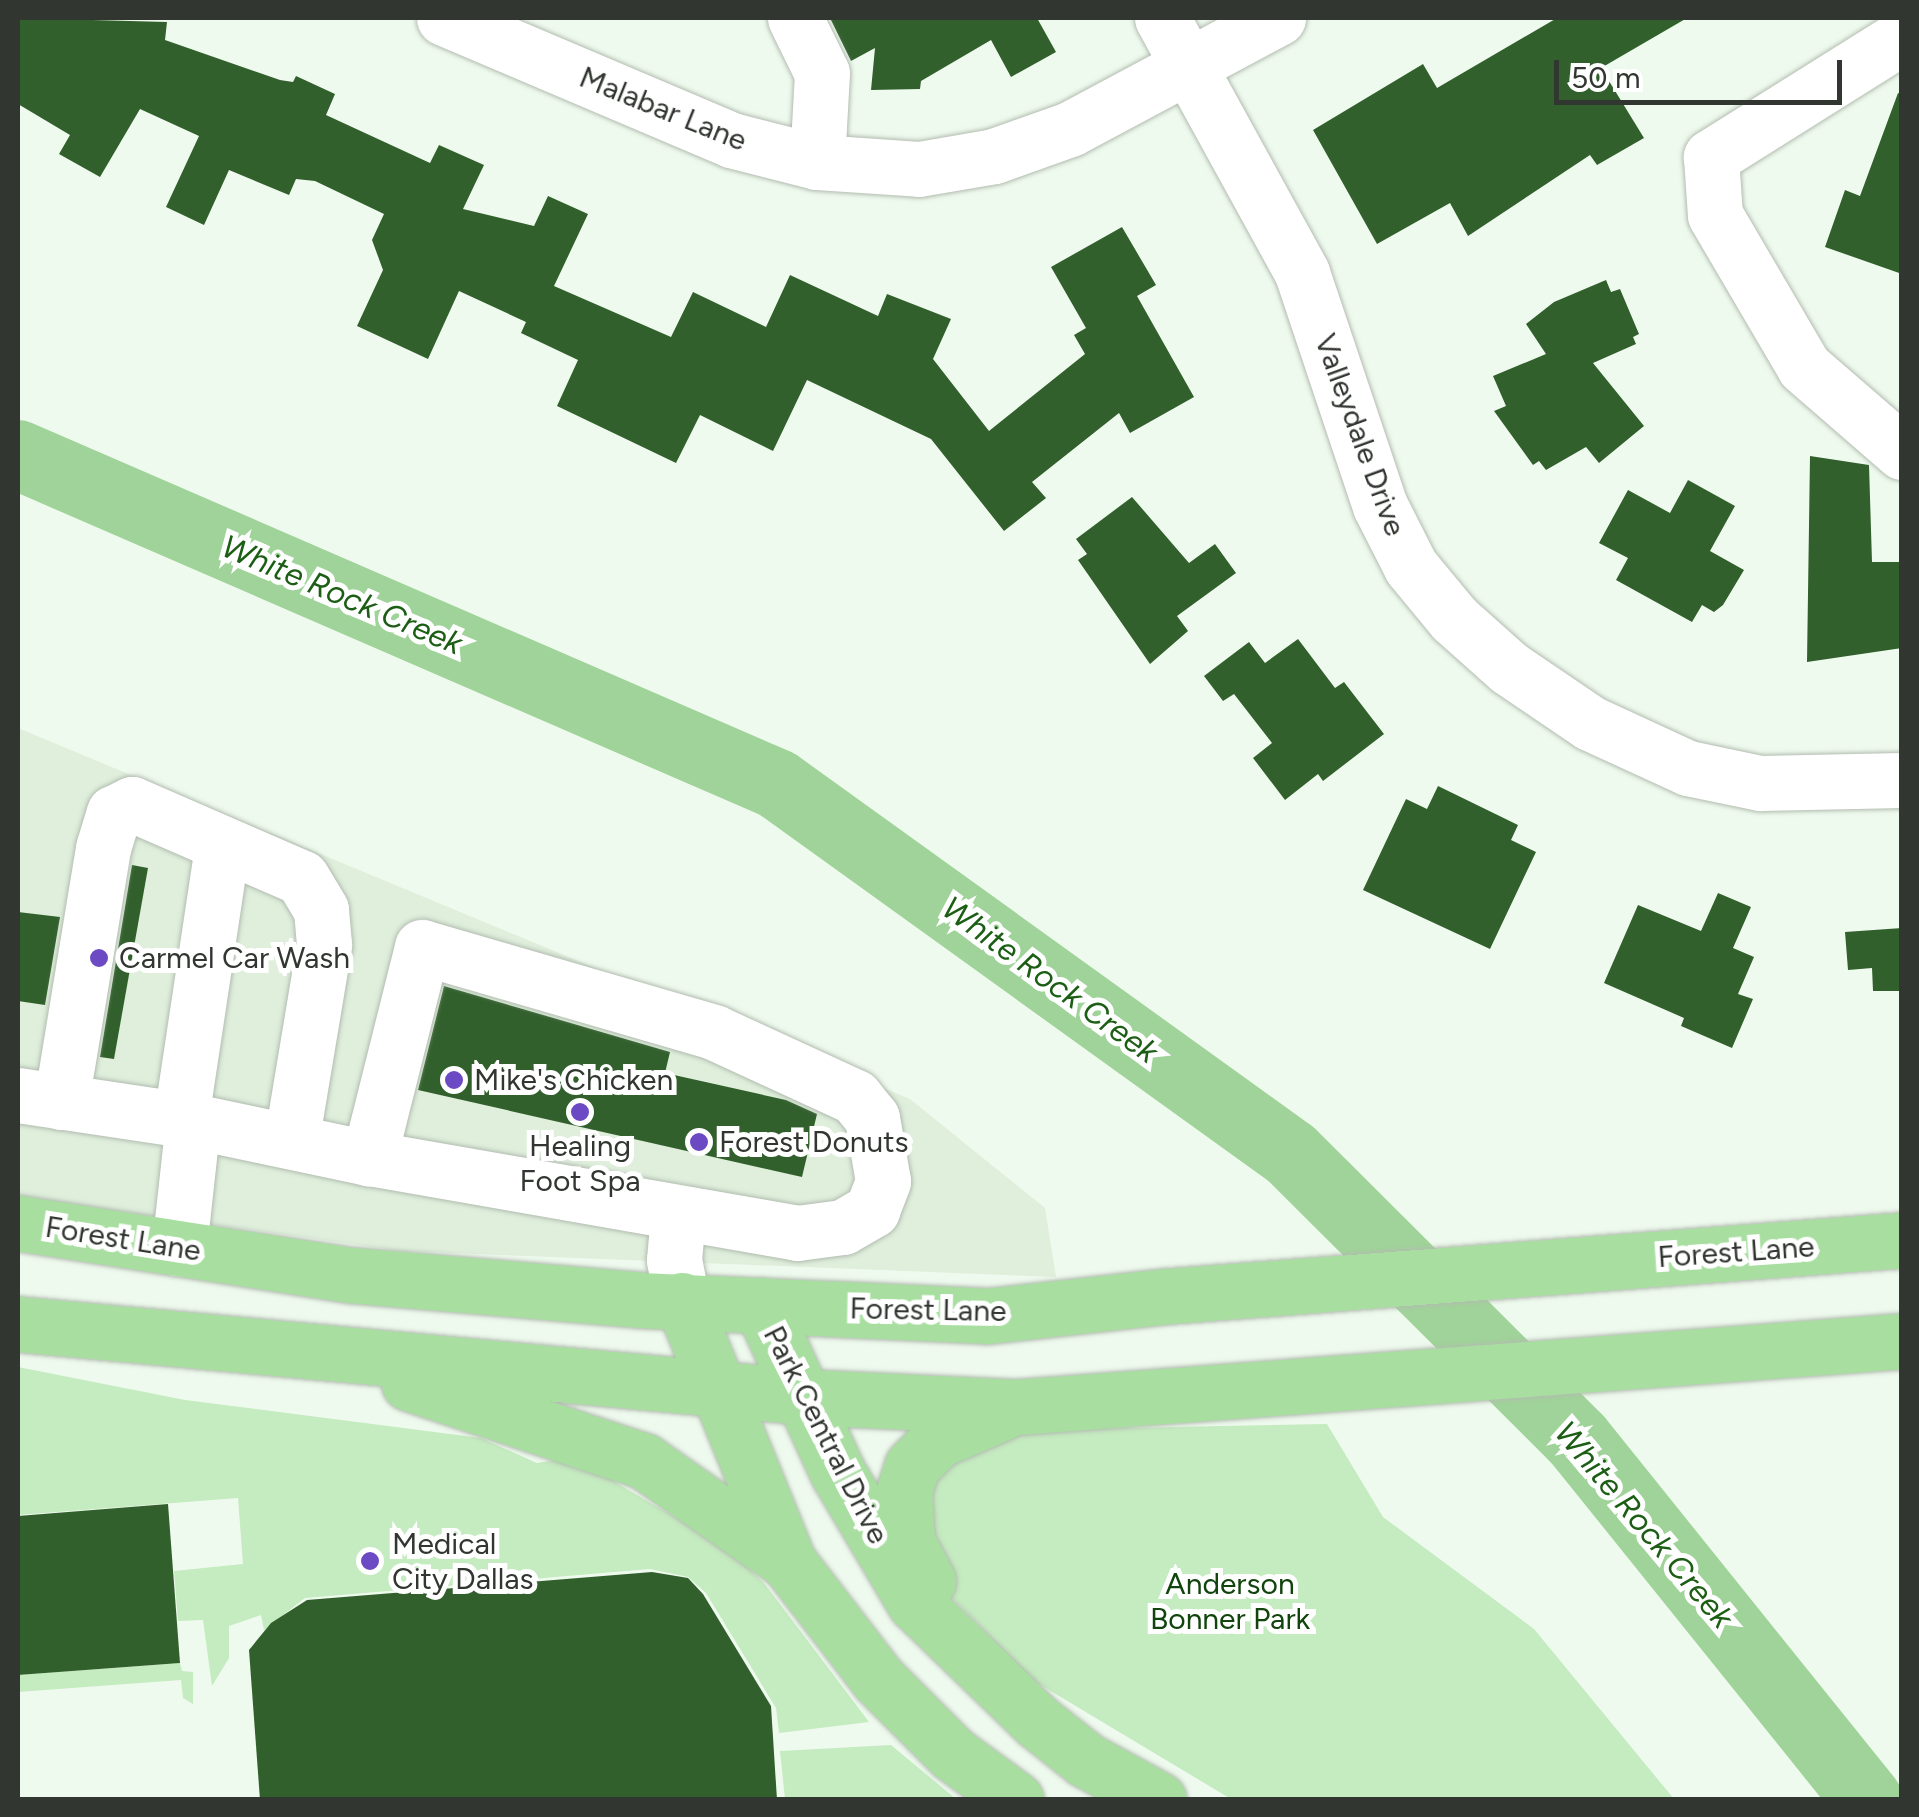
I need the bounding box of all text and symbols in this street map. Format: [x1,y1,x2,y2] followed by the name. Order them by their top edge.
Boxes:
[1559,40,1846,102] scale bar
[574,59,752,159] street label: Malabar Lane
[1571,59,1640,96] text: 50 m
[1307,329,1413,541] street label: Valleydale Drive
[216,527,468,663] water label: White Rock Creek
[934,889,1166,1071] water label: White Rock Creek
[119,940,350,976] place label: Carmel Car Wash
[88,947,110,969] marker: Carmel Car Wash
[474,1062,673,1098] place label: Mike's Chicken
[443,1069,465,1091] marker: Mike's Chicken
[569,1101,591,1123] marker: Healing Foot Spa
[719,1124,909,1160] place label: Forest Donuts
[519,1128,641,1198] place label: Healing Foot Spa
[688,1131,710,1153] marker: Forest Donuts
[43,1209,203,1269] street label: Forest Lane
[1657,1229,1815,1275] street label: Forest Lane
[849,1291,1007,1329] street label: Forest Lane
[756,1320,896,1550] street label: Park Central Drive
[1546,1414,1742,1636] water label: White Rock Creek
[392,1526,534,1596] place label: Medical City Dallas
[357,1548,383,1574] marker: Medical City Dallas
[1150,1566,1310,1636] park label: Anderson Bonner Park

